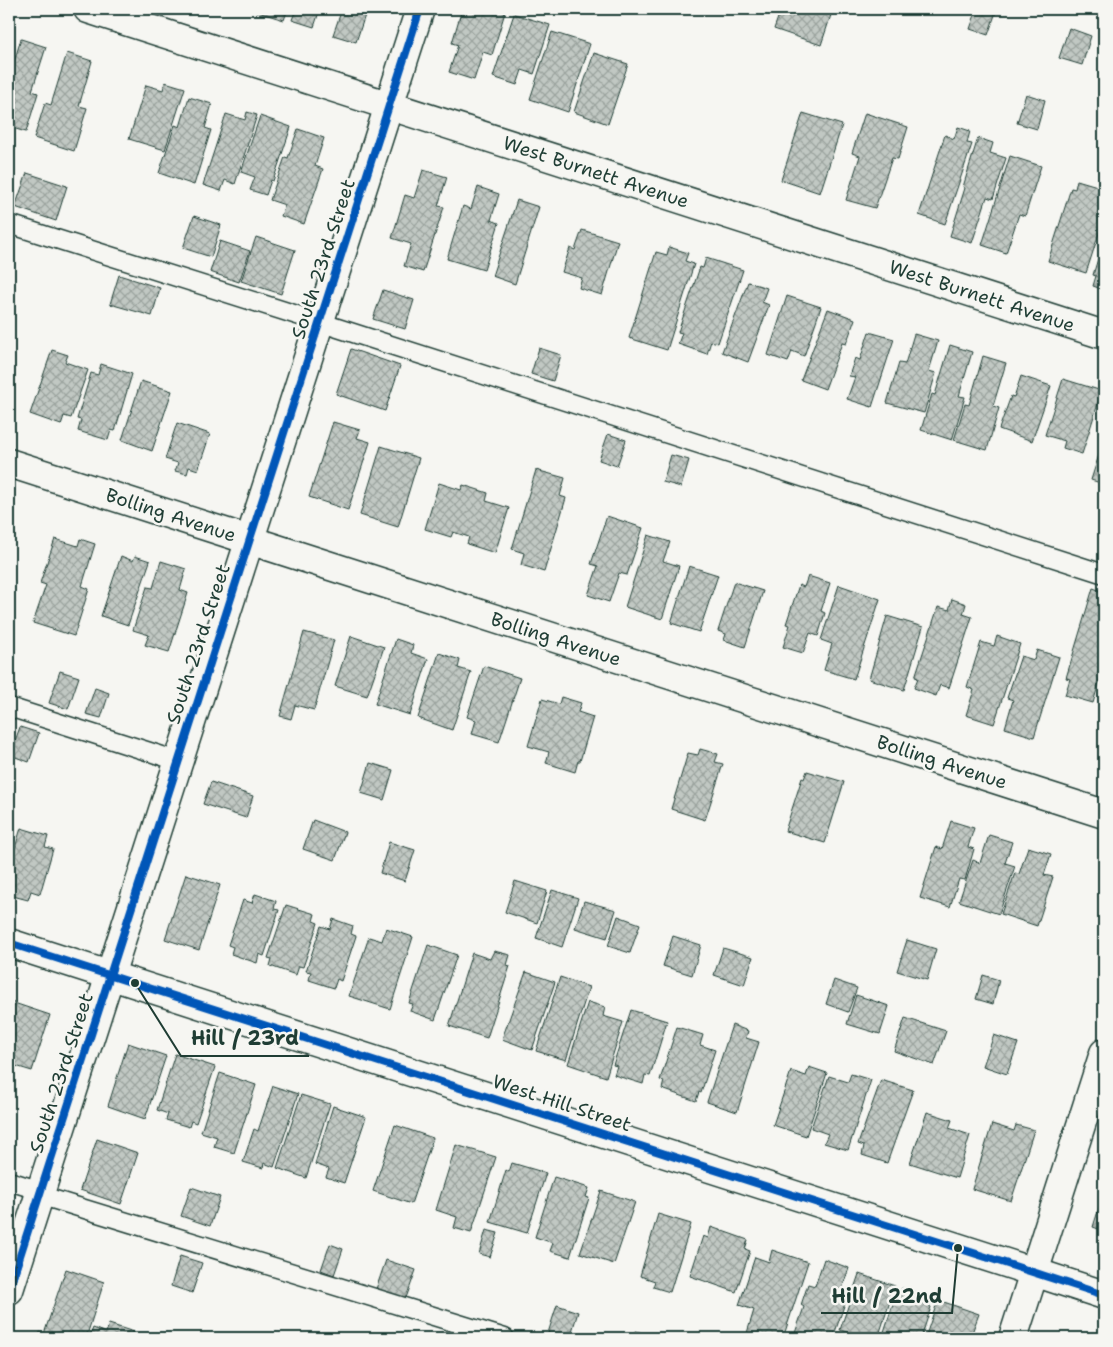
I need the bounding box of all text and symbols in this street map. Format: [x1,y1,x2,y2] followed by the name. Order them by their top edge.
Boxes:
[500,130,692,214] street label: West Burnett Avenue
[285,176,361,342] street label: South 23rd Street
[886,254,1078,338] street label: West Burnett Avenue
[103,482,239,548] street label: Bolling Avenue
[160,561,236,727] street label: South 23rd Street
[488,606,624,672] street label: Bolling Avenue
[874,729,1010,795] street label: Bolling Avenue
[23,990,99,1156] street label: South 23rd Street
[181,1021,309,1056] callout: Hill / 23rd
[191,1025,299,1051] text: Hill / 23rd
[489,1069,635,1137] street label: West Hill Street
[821,1278,952,1313] callout: Hill / 22nd
[832,1283,943,1309] text: Hill / 22nd

